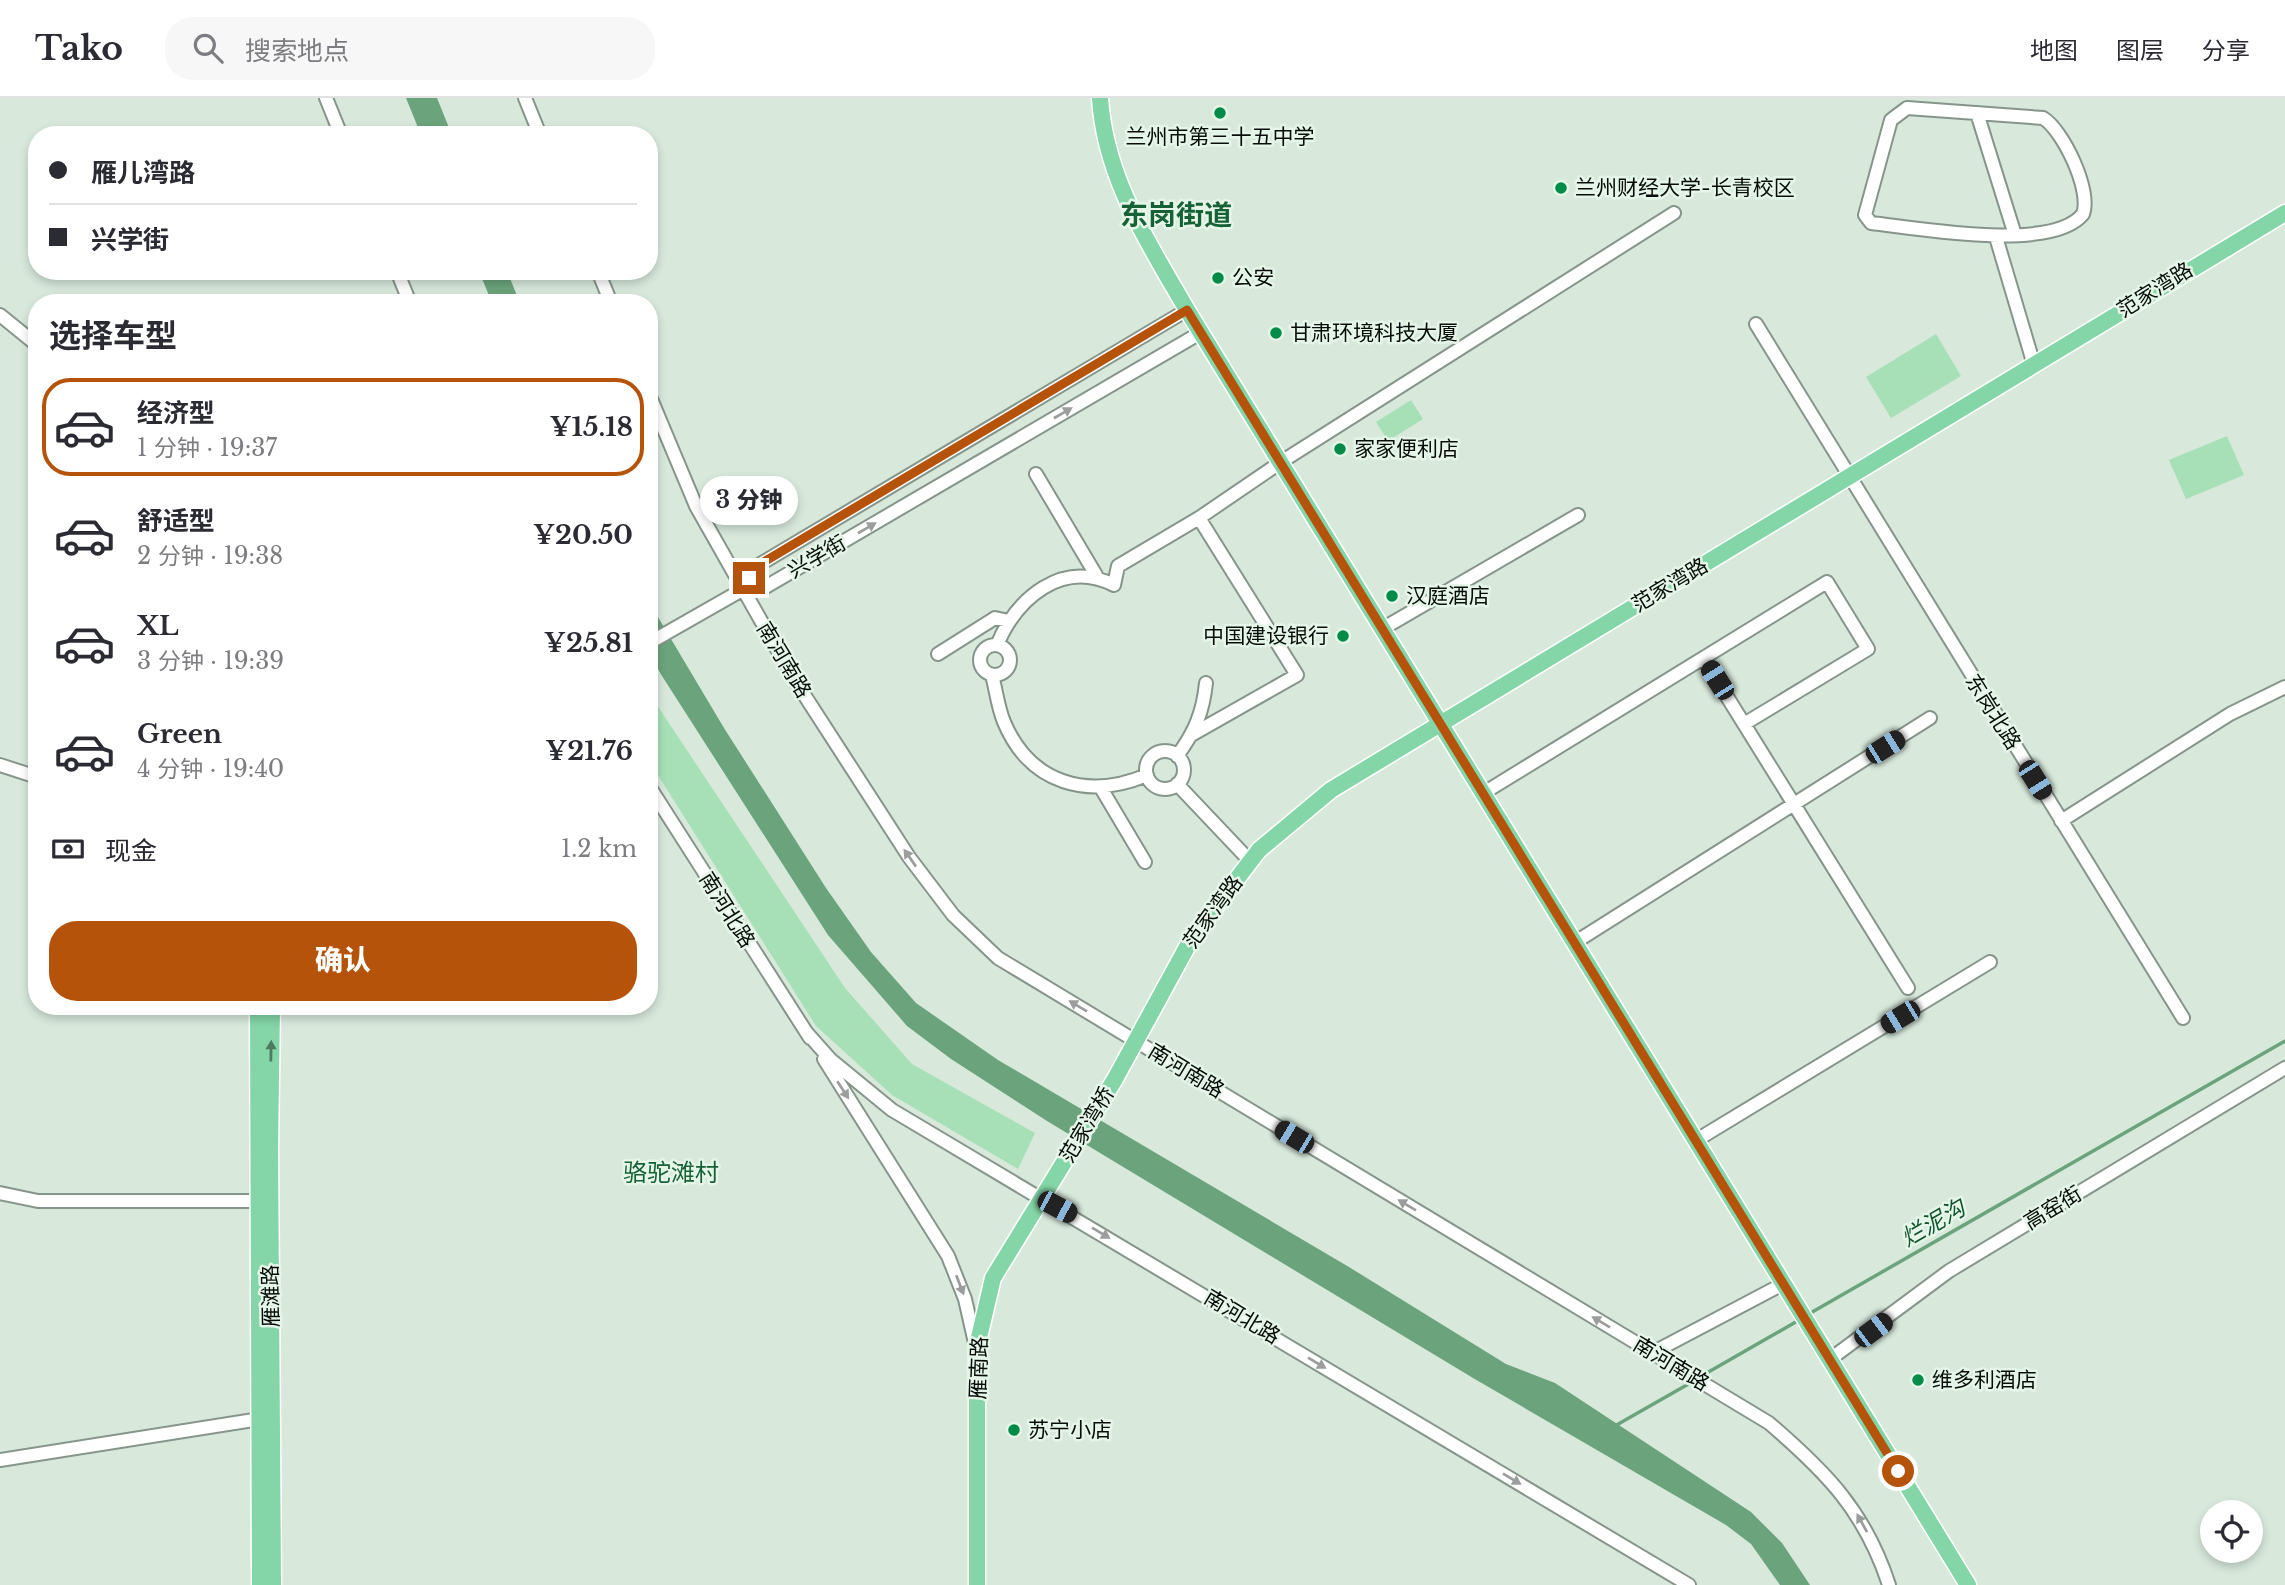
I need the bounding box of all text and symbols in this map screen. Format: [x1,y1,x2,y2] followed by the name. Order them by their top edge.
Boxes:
[165,17,655,80] search box
[35,28,123,69] text: Tako
[189,29,227,67] icon: search
[245,35,349,67] text: 搜索地点
[2030,36,2078,65] text: 地图
[2116,36,2164,65] text: 图层
[2202,36,2250,65] text: 分享
[1212,105,1228,121] marker: 兰州市第三十五中学
[1126,124,1315,150] place label: 兰州市第三十五中学
[91,157,195,189] text: 雁儿湾路
[1575,175,1795,201] place label: 兰州财经大学-长青校区
[1553,180,1569,196] marker: 兰州财经大学-长青校区
[1120,198,1232,233] district label: 东岗街道
[91,224,169,256] text: 兴学街
[2112,257,2198,323] street label: 范家湾路
[1232,265,1274,291] place label: 公安
[1210,270,1226,286] marker: 公安
[49,316,177,356] text: 选择车型
[1290,320,1458,346] place label: 甘肃环境科技大厦
[1268,325,1284,341] marker: 甘肃环境科技大厦
[53,396,116,459] icon: car
[137,397,215,429] text: 经济型
[1054,407,1073,419] one-way arrow
[549,411,633,443] text: ¥15.18
[137,434,277,462] text: 1 分钟 · 19:37
[1354,436,1459,462] place label: 家家便利店
[1332,441,1348,457] marker: 家家便利店
[700,476,798,526] callout: 3 分钟
[716,486,782,514] text: 3 分钟
[53,504,116,567] icon: car
[137,505,215,537] text: 舒适型
[533,519,633,551] text: ¥20.50
[857,521,876,534] one-way arrow
[783,530,851,584] street label: 兴学街
[137,542,283,570] text: 2 分钟 · 19:38
[1627,552,1713,618] street label: 范家湾路
[733,562,765,594] route end
[1406,583,1490,609] place label: 汉庭酒店
[1384,588,1400,604] marker: 汉庭酒店
[137,610,179,642] text: XL
[53,612,116,675] icon: car
[751,617,817,703] street label: 南河南路
[1203,623,1329,649] place label: 中国建设银行
[544,627,633,659] text: ¥25.81
[1335,628,1351,644] marker: 中国建设银行
[137,647,284,675] text: 3 分钟 · 19:39
[1697,657,1738,703] car
[1960,669,2026,755] street label: 东岗北路
[137,718,222,750] text: Green
[53,720,116,783] icon: car
[1862,727,1909,767] car
[545,735,633,767] text: ¥21.76
[137,755,284,783] text: 4 分钟 · 19:40
[2015,757,2056,803] car
[49,830,87,868] icon: cash
[105,835,157,867] text: 现金
[561,835,637,863] text: 1.2 km
[904,848,917,867] one-way arrow
[694,867,760,953] street label: 南河北路
[1178,870,1248,954] street label: 范家湾路
[49,921,637,1001] button: 确认
[1877,997,1924,1037] car
[1068,1000,1087,1013] one-way arrow
[1143,1038,1229,1104] street label: 南河南路
[265,1040,277,1062] one-way arrow
[837,1081,850,1100] one-way arrow
[1054,1082,1120,1168] street label: 范家湾桥
[1271,1117,1318,1157] car
[623,1158,719,1187] district label: 骆驼滩村
[2019,1181,2087,1235] street label: 高窑街
[1034,1188,1081,1226] car
[1896,1192,1972,1252] water label: 烂泥沟
[1397,1198,1416,1211] one-way arrow
[1092,1226,1111,1239] one-way arrow
[257,1264,285,1328] street label: 雁滩路
[955,1275,966,1296] one-way arrow
[1199,1284,1285,1350] street label: 南河北路
[1850,1309,1897,1351] car
[1592,1316,1611,1329] one-way arrow
[1628,1331,1714,1397] street label: 南河南路
[965,1336,993,1400] street label: 雁南路
[1308,1356,1327,1369] one-way arrow
[1932,1367,2037,1393] place label: 维多利酒店
[1910,1372,1926,1388] marker: 维多利酒店
[1028,1417,1112,1443] place label: 苏宁小店
[1006,1422,1022,1438] marker: 苏宁小店
[1882,1455,1914,1487] route start
[1503,1473,1522,1486] one-way arrow
[2200,1500,2263,1563] map controls
[2200,1500,2263,1563] button: locate
[1856,1513,1868,1532] one-way arrow

